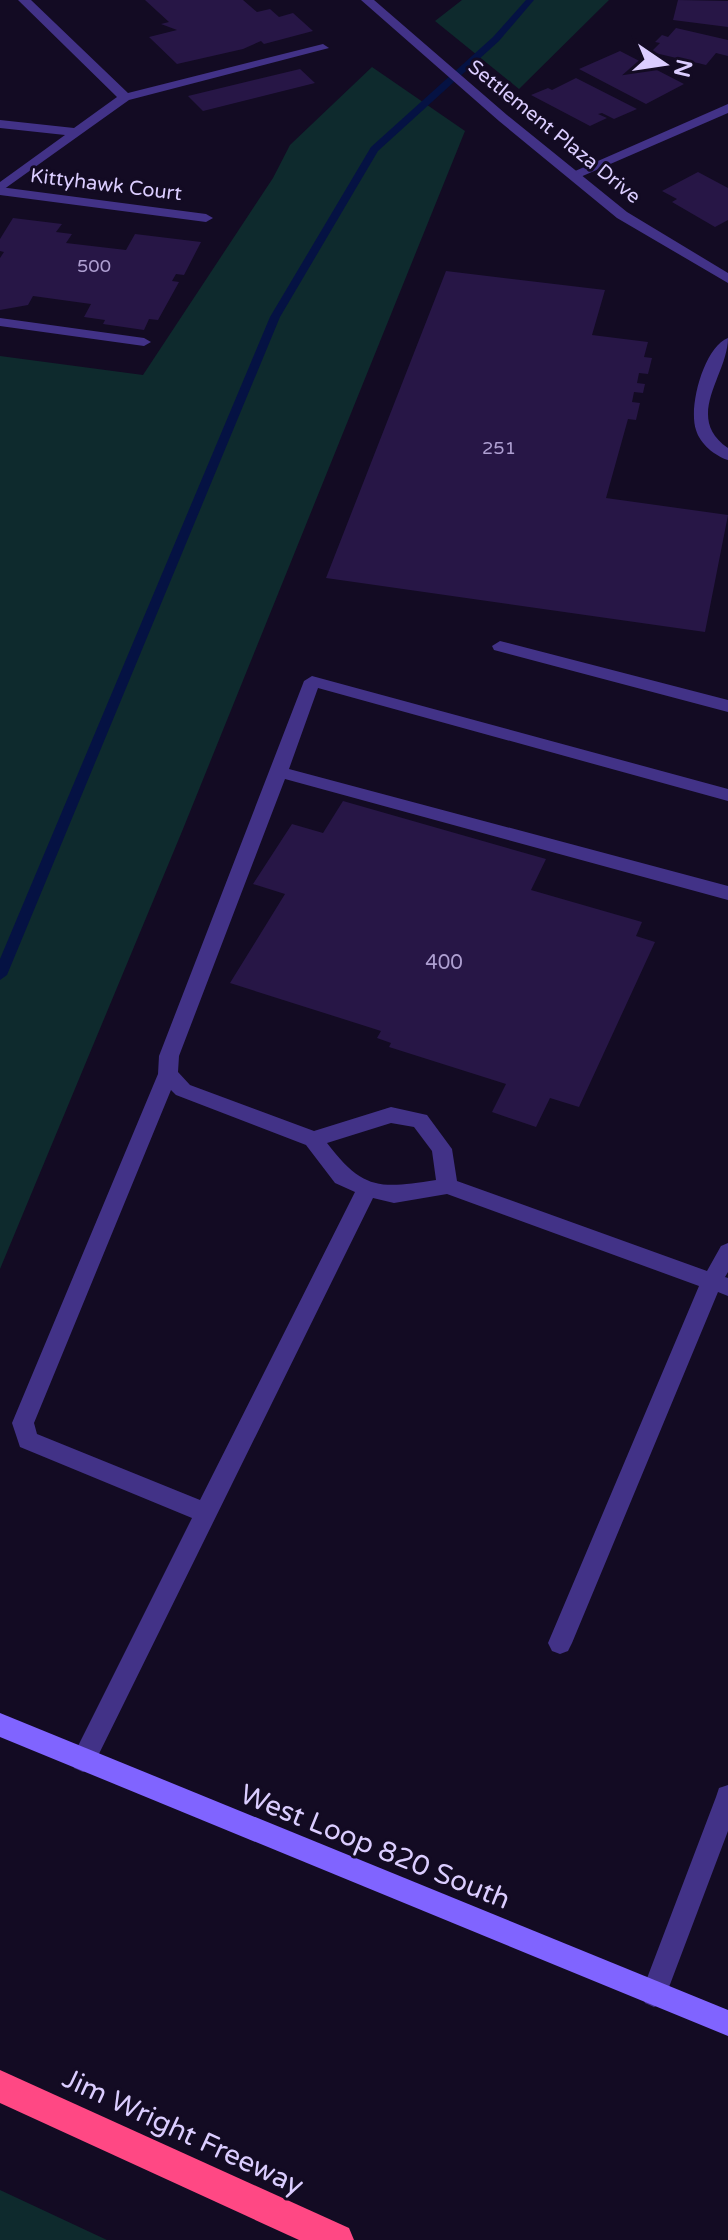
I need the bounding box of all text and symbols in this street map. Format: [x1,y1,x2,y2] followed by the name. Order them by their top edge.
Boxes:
[624,24,704,104] north arrow
[463,55,645,209] street label: Settlement Plaza Drive
[668,57,697,80] text: N
[29,164,184,206] street label: Kittyhawk Court
[77,255,111,277] house number: 500
[482,437,516,459] house number: 251
[425,951,463,975] house number: 400
[235,1777,515,1917] street label: West Loop 820 South
[57,2061,309,2203] street label: Jim Wright Freeway

